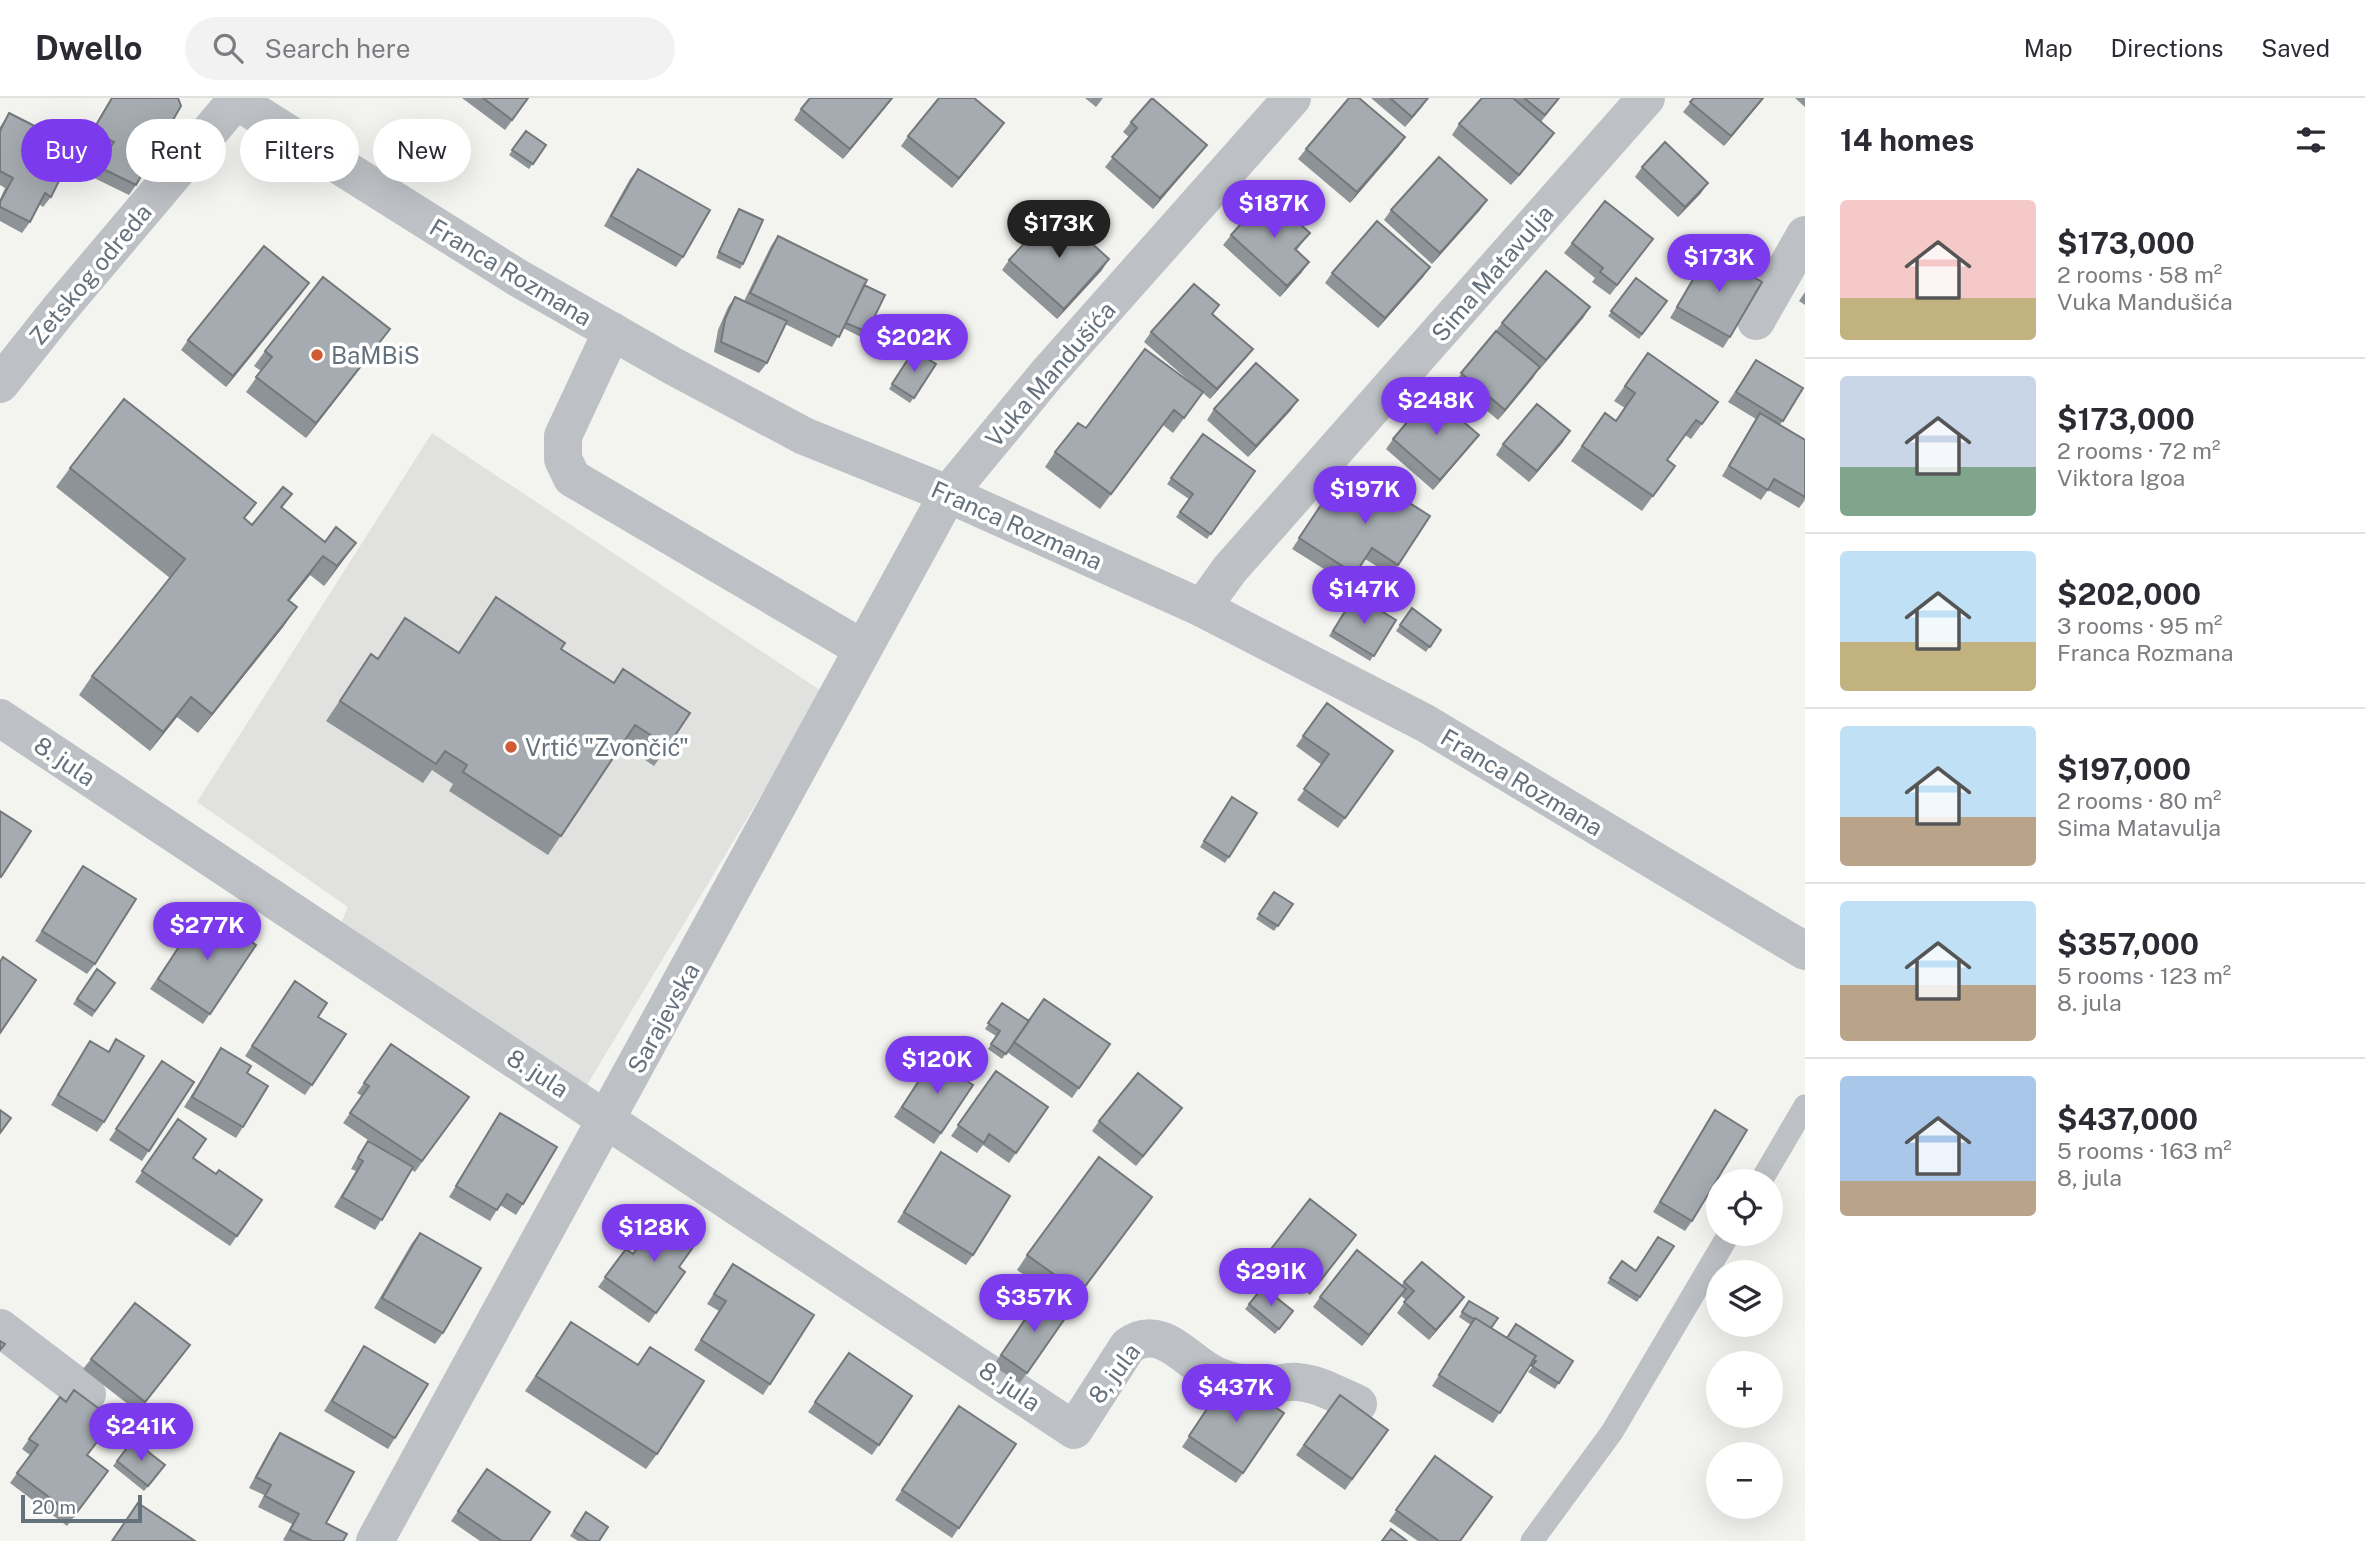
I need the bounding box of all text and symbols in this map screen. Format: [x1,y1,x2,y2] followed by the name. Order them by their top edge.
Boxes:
[185,17,675,80] search box
[35,29,143,67] text: Dwello
[209,29,247,67] icon: search
[265,33,411,64] text: Search here
[2024,34,2073,62] text: Map
[2111,34,2223,62] text: Directions
[2261,34,2330,62] text: Saved
[21,119,112,182] chip: Buy
[126,119,226,182] chip: Rent
[240,119,359,182] chip: Filters
[373,119,471,182] chip: New
[2292,121,2330,159] icon: filters
[1840,122,1974,158] text: 14 homes
[1225,180,1323,240] pin: $187K
[1238,189,1310,216] text: $187K
[23,198,157,350] street label: Zetskog odreda
[1425,199,1559,347] street label: Sima Matavulja
[1010,200,1108,260] pin: $173K
[1023,209,1095,236] text: $173K
[425,213,597,331] street label: Franca Rozmana
[2057,225,2195,261] text: $173,000
[1896,228,1980,312] icon: home
[1670,234,1768,294] pin: $173K
[1683,243,1755,270] text: $173K
[2057,261,2222,288] text: 2 rooms · 58 m²
[2057,288,2233,315] text: Vuka Mandušića
[979,296,1121,452] street label: Vuka Mandušića
[865,314,963,374] pin: $202K
[876,323,952,350] text: $202K
[331,341,420,369] place label: BaMBiS
[309,347,325,363] marker: BaMBiS
[1387,378,1485,437] pin: $248K
[1397,386,1475,413] text: $248K
[2057,401,2195,437] text: $173,000
[1896,404,1980,488] icon: home
[2057,437,2220,464] text: 2 rooms · 72 m²
[2057,464,2185,491] text: Viktora Igoa
[1316,466,1414,526] pin: $197K
[927,475,1107,575] street label: Franca Rozmana
[1329,475,1401,502] text: $197K
[1315,566,1413,626] pin: $147K
[1328,575,1400,602] text: $147K
[2057,576,2201,612] text: $202,000
[1896,579,1980,663] icon: home
[2057,612,2223,639] text: 3 rooms · 95 m²
[2057,639,2233,666] text: Franca Rozmana
[1436,723,1608,841] street label: Franca Rozmana
[29,731,101,791] street label: 8. jula
[525,733,689,761] place label: Vrtić "Zvončić"
[503,739,519,755] marker: Vrtić "Zvončić"
[2057,751,2191,787] text: $197,000
[1896,754,1980,838] icon: home
[2057,787,2222,814] text: 2 rooms · 80 m²
[2057,814,2221,841] text: Sima Matavulja
[158,902,256,962] pin: $277K
[169,911,245,938] text: $277K
[2057,926,2199,962] text: $357,000
[1896,929,1980,1013] icon: home
[621,958,705,1078] street label: Sarajevska
[2057,962,2231,989] text: 5 rooms · 123 m²
[2057,989,2122,1016] text: 8. jula
[888,1037,986,1096] pin: $120K
[502,1043,574,1103] street label: 8. jula
[901,1045,973,1072] text: $120K
[2057,1101,2198,1137] text: $437,000
[1896,1104,1980,1188] icon: home
[2057,1137,2232,1164] text: 5 rooms · 163 m²
[2057,1164,2122,1191] text: 8, jula
[1706,1169,1783,1519] map controls
[1706,1169,1783,1246] button: locate
[605,1204,703,1264] pin: $128K
[618,1213,690,1240] text: $128K
[1222,1248,1320,1308] pin: $291K
[1235,1257,1307,1284] text: $291K
[1706,1260,1783,1337] button: layers
[985,1274,1083,1334] pin: $357K
[995,1283,1073,1310] text: $357K
[1082,1337,1146,1409] street label: 8, jula
[1706,1351,1783,1428] button: +
[974,1356,1046,1416] street label: 8. jula
[1187,1364,1285,1424] pin: $437K
[1198,1373,1274,1400] text: $437K
[92,1404,190,1463] pin: $241K
[105,1412,177,1439] text: $241K
[1706,1442,1783,1519] button: −
[21,1492,142,1524] scale bar
[32,1496,76,1518] text: 20 m

